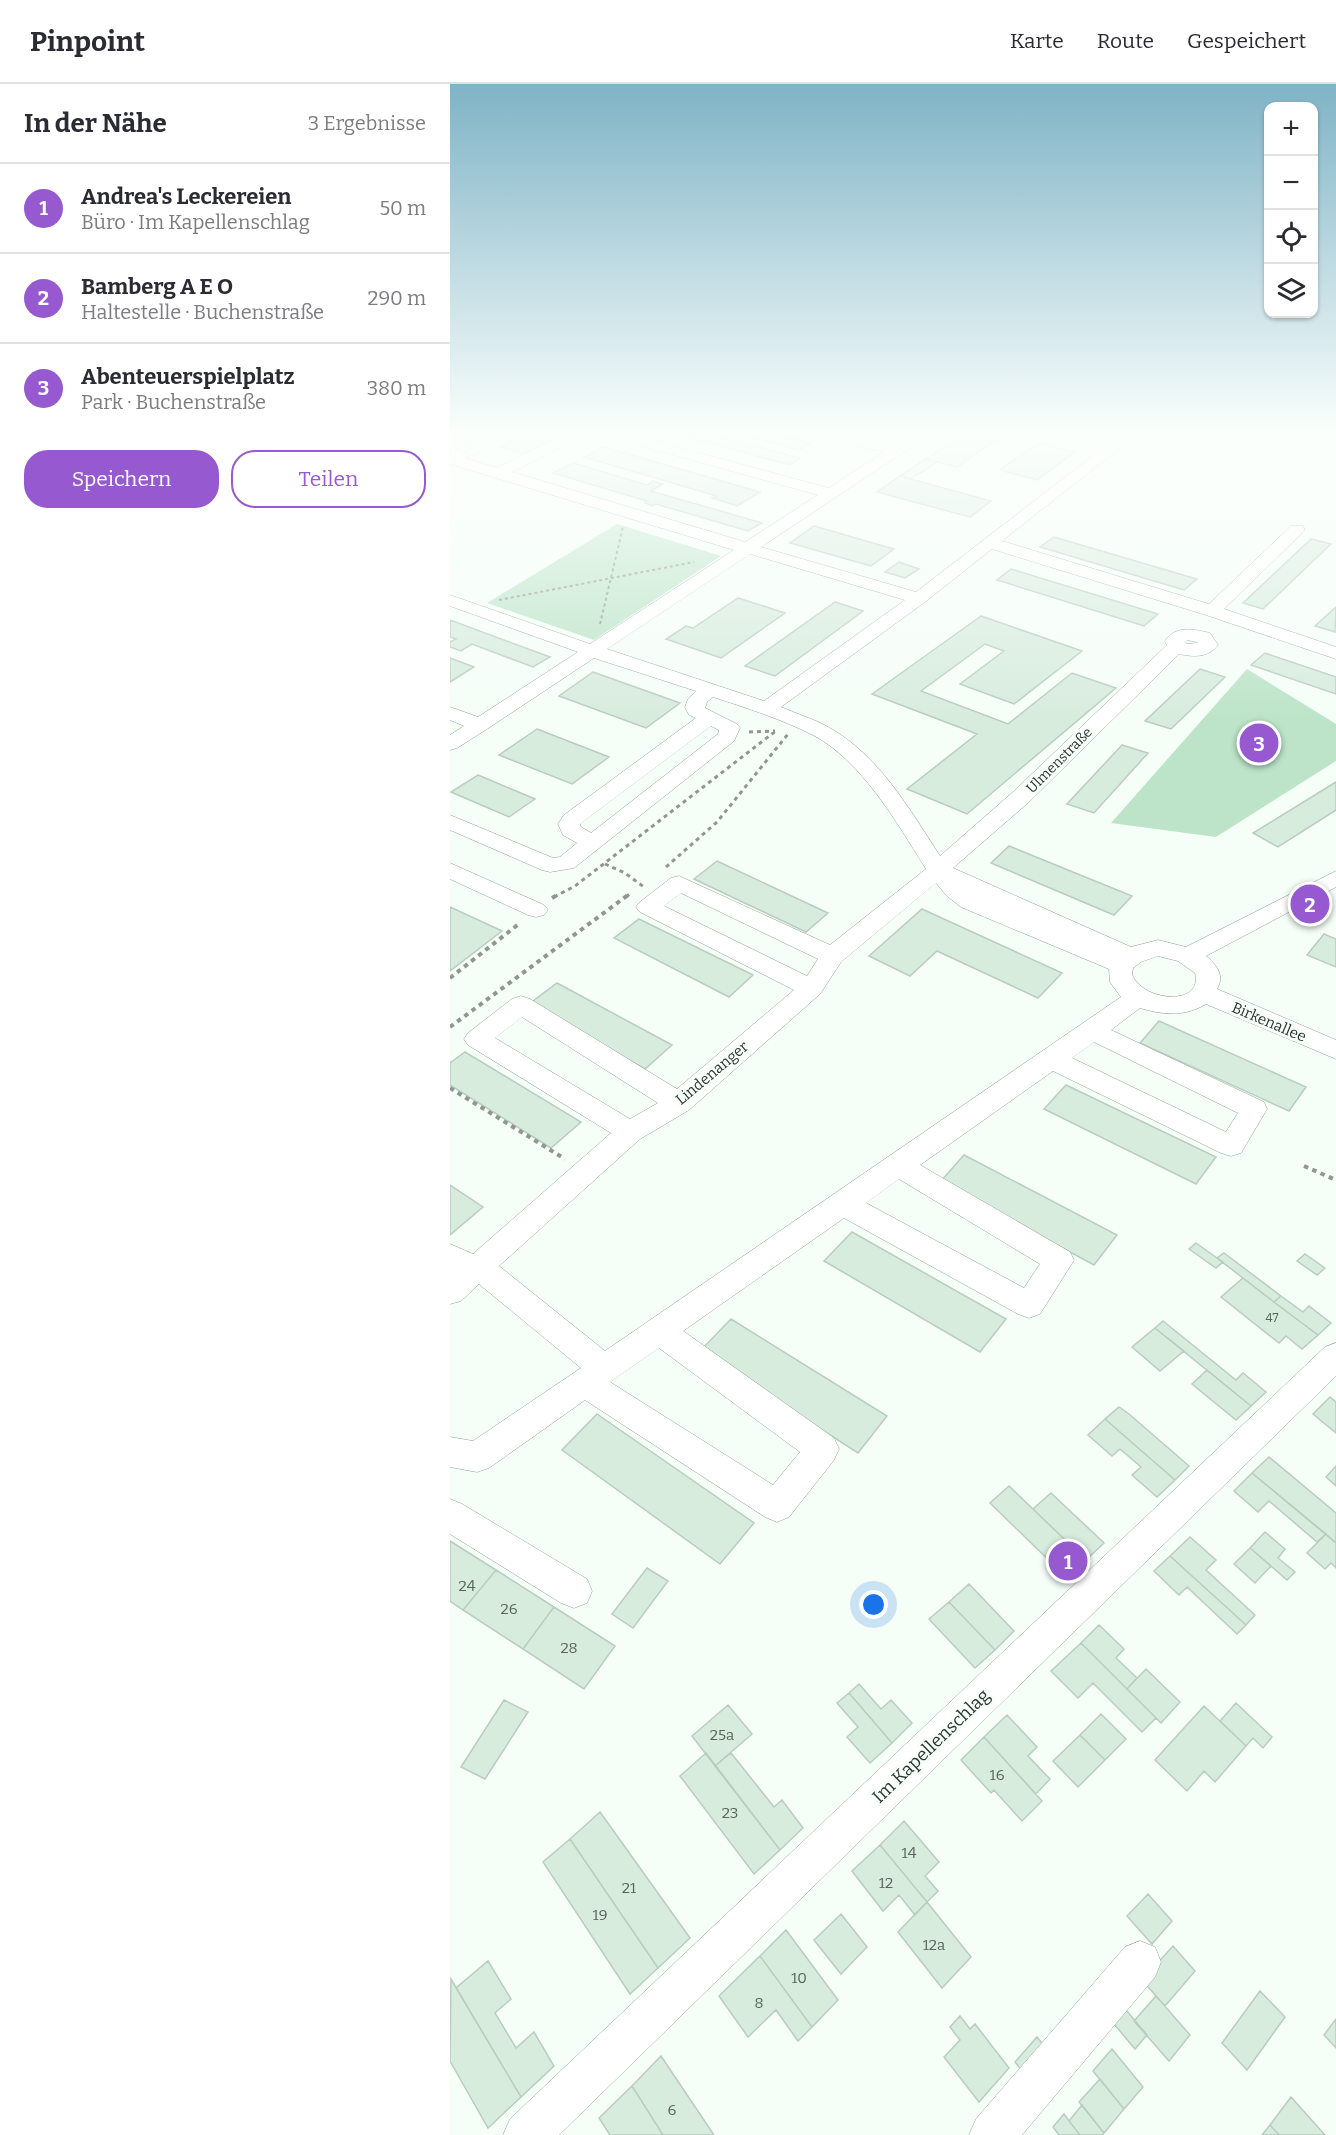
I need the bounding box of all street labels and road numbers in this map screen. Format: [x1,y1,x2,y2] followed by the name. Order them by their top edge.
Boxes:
[1023,724,1096,797] street label: Ulmenstraße
[1229,998,1309,1046] street label: Birkenallee
[672,1037,752,1109] street label: Lindenanger
[868,1684,994,1808] street label: Im Kapellenschlag

